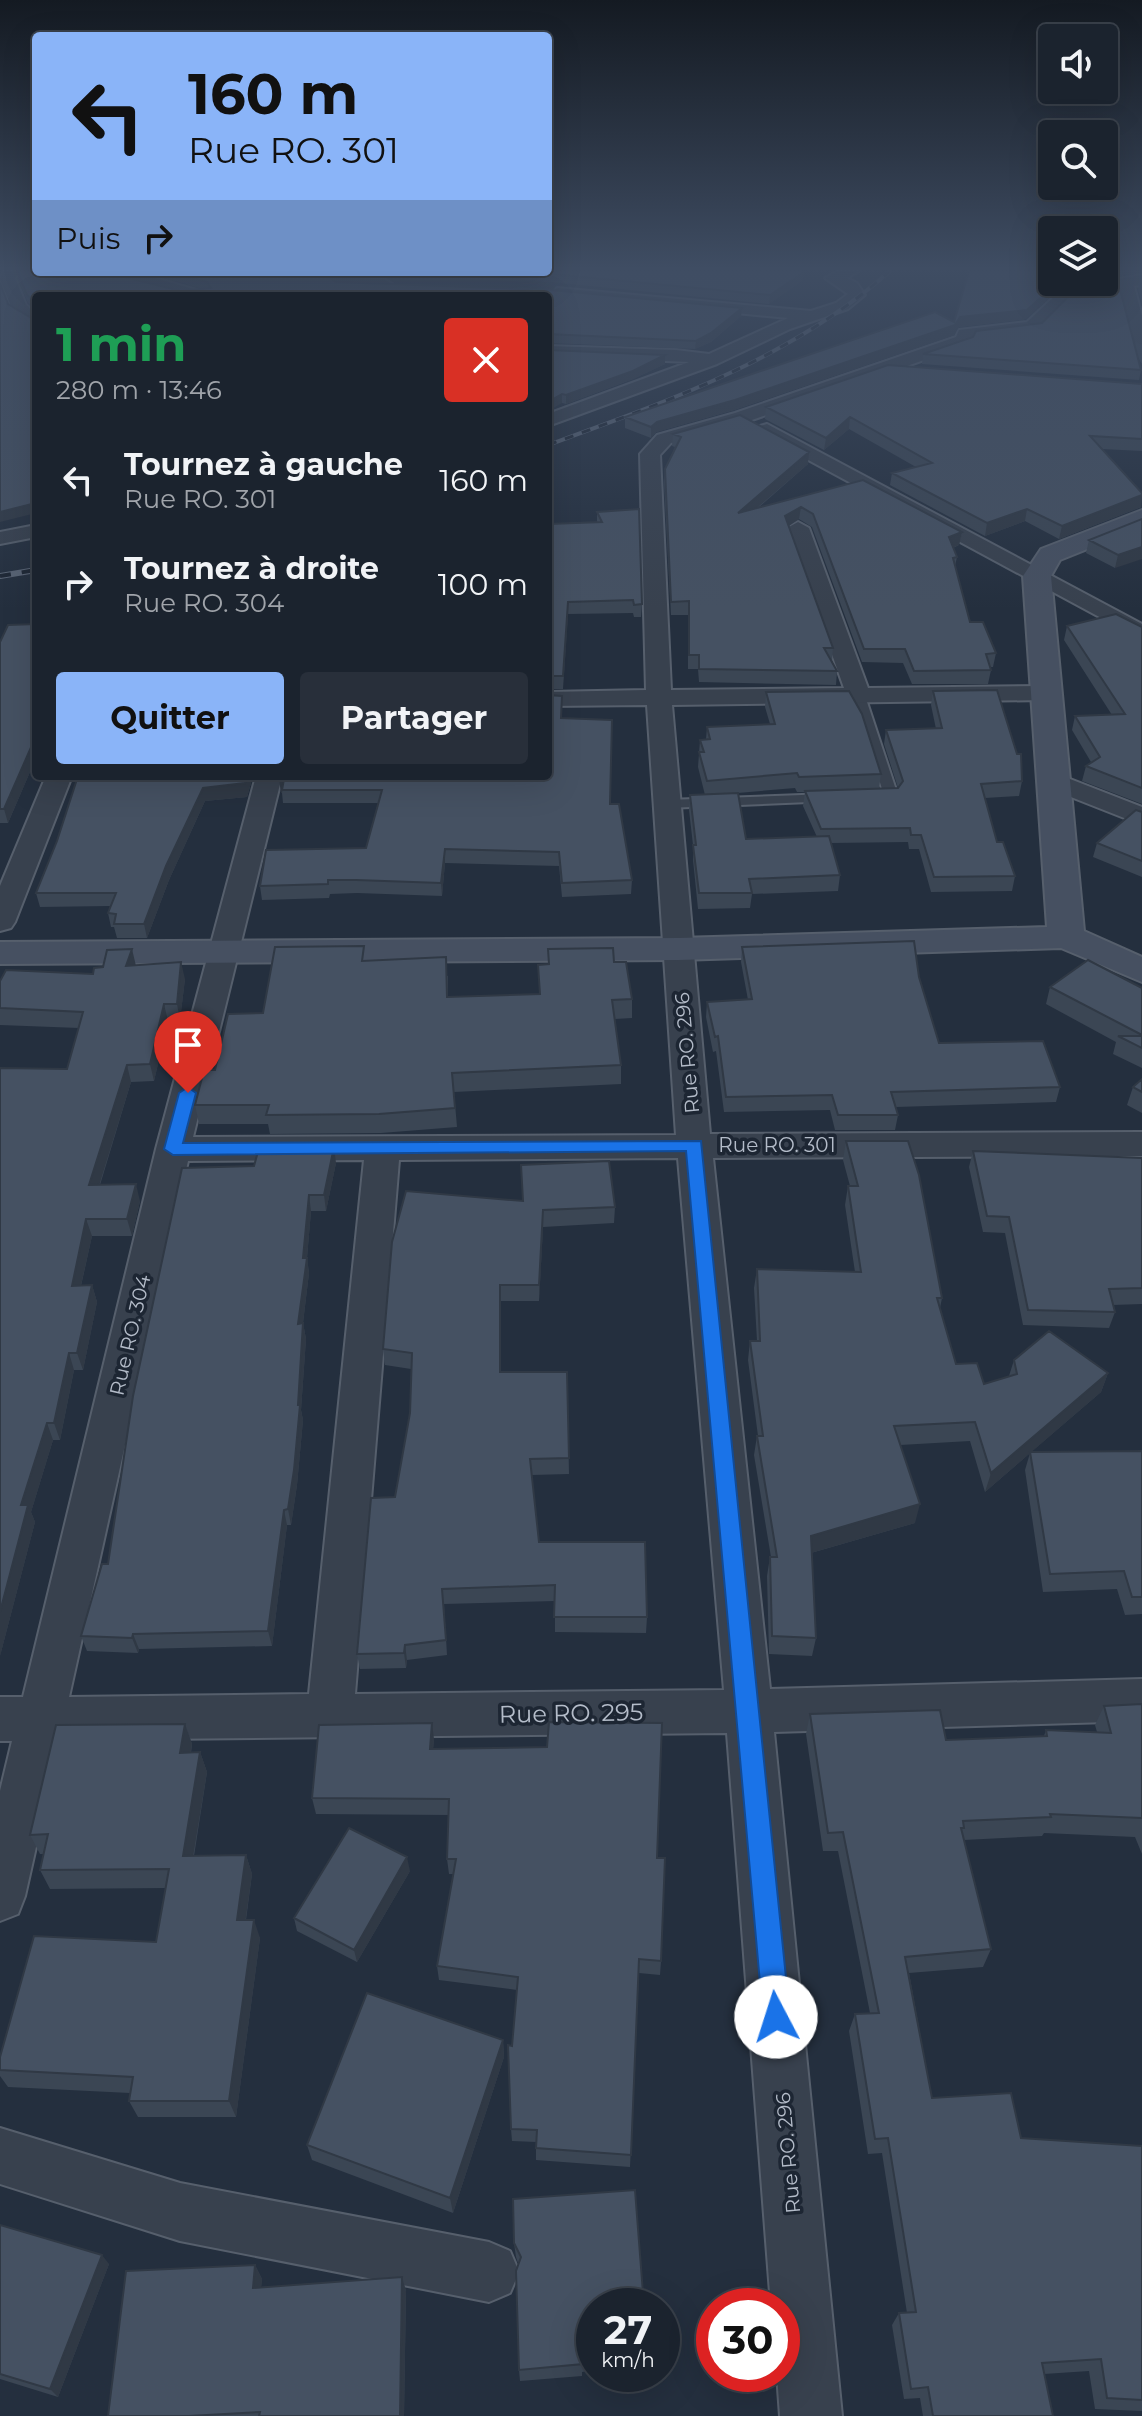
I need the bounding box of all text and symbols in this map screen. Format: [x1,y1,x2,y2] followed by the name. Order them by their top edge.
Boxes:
[1038,24,1118,296] map controls
[1038,24,1118,104] button: sound
[188,60,358,128] text: 160 m
[56,64,160,168] icon: left
[1038,120,1118,200] button: search
[188,128,399,172] text: Rue RO. 301
[136,216,180,260] icon: right
[1038,216,1118,296] button: layers
[56,220,120,257] text: Puis
[56,315,186,373] text: 1 min
[444,318,528,402] button: close
[56,374,222,406] text: 280 m · 13:46
[124,446,403,483] text: Tournez à gauche
[56,458,100,502] icon: left
[439,462,528,499] text: 160 m
[124,483,276,515] text: Rue RO. 301
[124,550,379,587] text: Tournez à droite
[56,562,100,606] icon: right
[438,566,528,603] text: 100 m
[124,587,284,619] text: Rue RO. 304
[56,672,284,764] button: Quitter
[300,672,528,764] button: Partager
[670,992,704,1114] street label: Rue RO. 296
[154,1011,222,1093] pin
[166,1023,210,1067] icon: arrive
[718,1133,836,1157] street label: Rue RO. 301
[104,1272,156,1398] street label: Rue RO. 304
[499,1697,643,1729] street label: Rue RO. 295
[734,1975,818,2059] position arrow
[771,2092,805,2214] street label: Rue RO. 296
[696,2288,800,2392] speed limit sign: 30
[604,2305,652,2354] text: 27
[601,2348,655,2372] text: km/h

